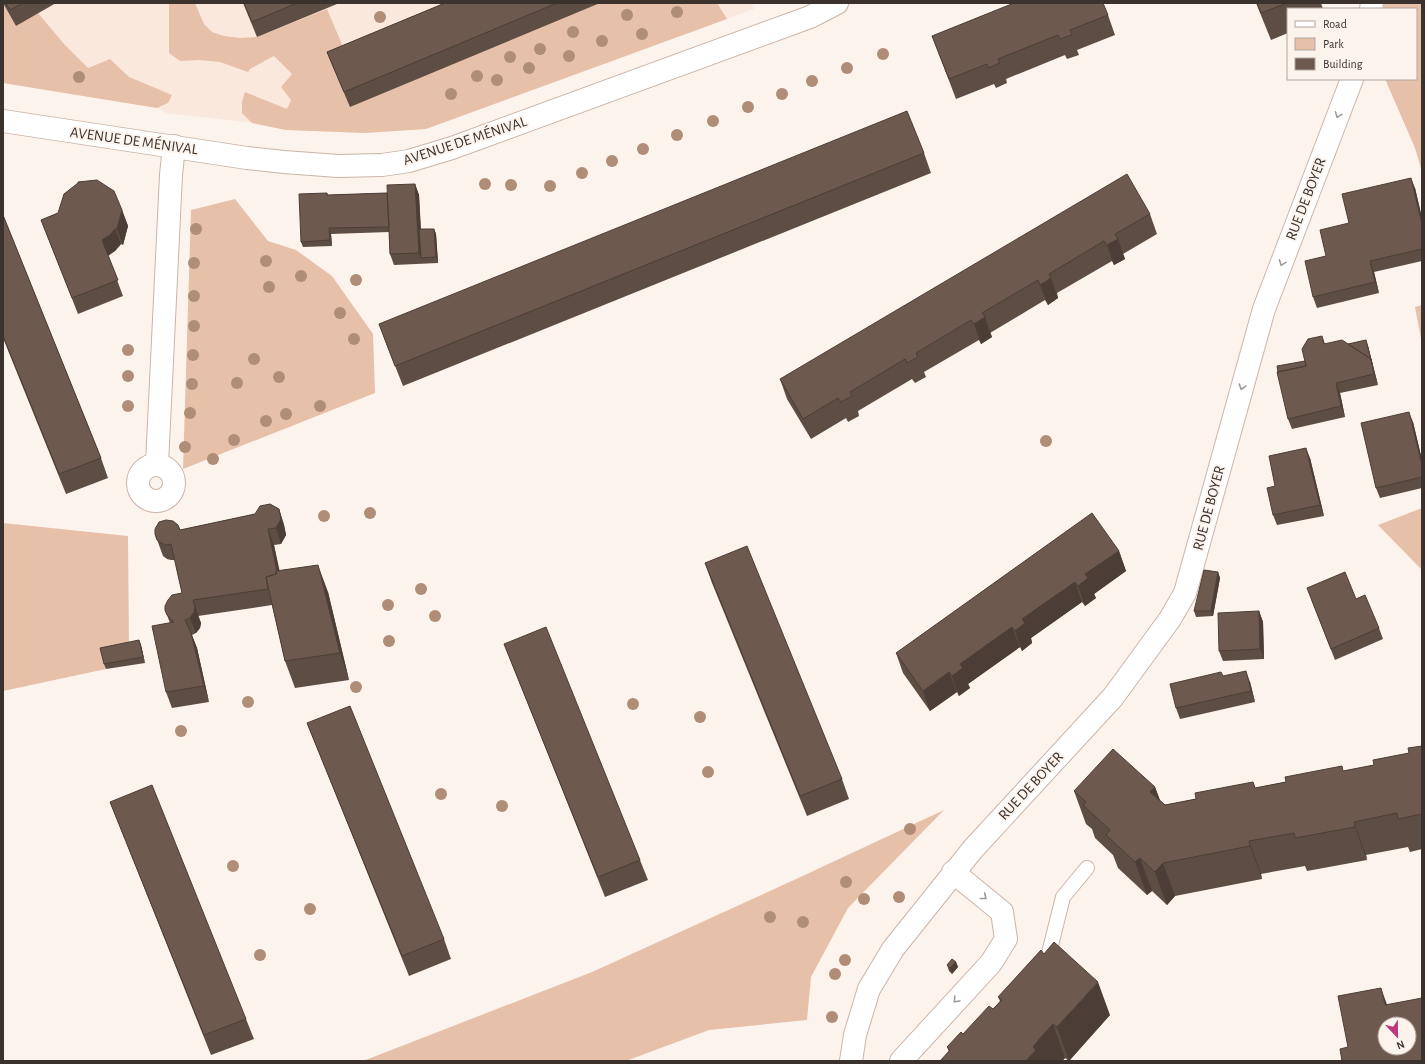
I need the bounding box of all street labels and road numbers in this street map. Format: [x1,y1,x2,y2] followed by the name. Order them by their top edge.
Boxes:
[401,112,529,168] street label: AVENUE DE MÉNIVAL
[69,123,200,158] street label: AVENUE DE MÉNIVAL
[1283,156,1329,242] street label: RUE DE BOYER
[1190,464,1228,552] street label: RUE DE BOYER
[996,749,1066,823] street label: RUE DE BOYER

